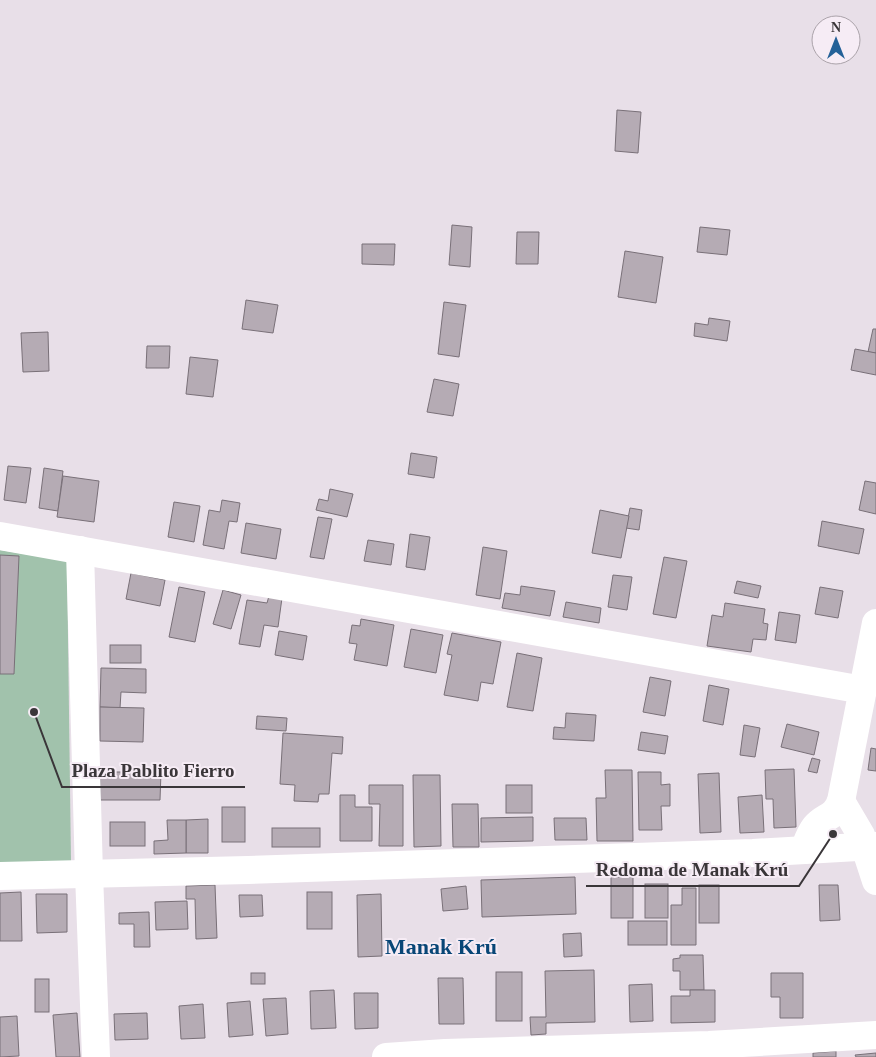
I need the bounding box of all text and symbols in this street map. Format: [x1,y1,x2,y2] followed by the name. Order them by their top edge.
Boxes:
[811,15,861,65] north arrow
[831,20,841,35] text: N
[62,753,245,787] callout: Plaza Pablito Fierro
[71,760,235,781] text: Plaza Pablito Fierro
[586,852,799,886] callout: Redoma de Manak Krú
[596,859,789,880] text: Redoma de Manak Krú
[385,934,497,959] district label: Manak Krú

